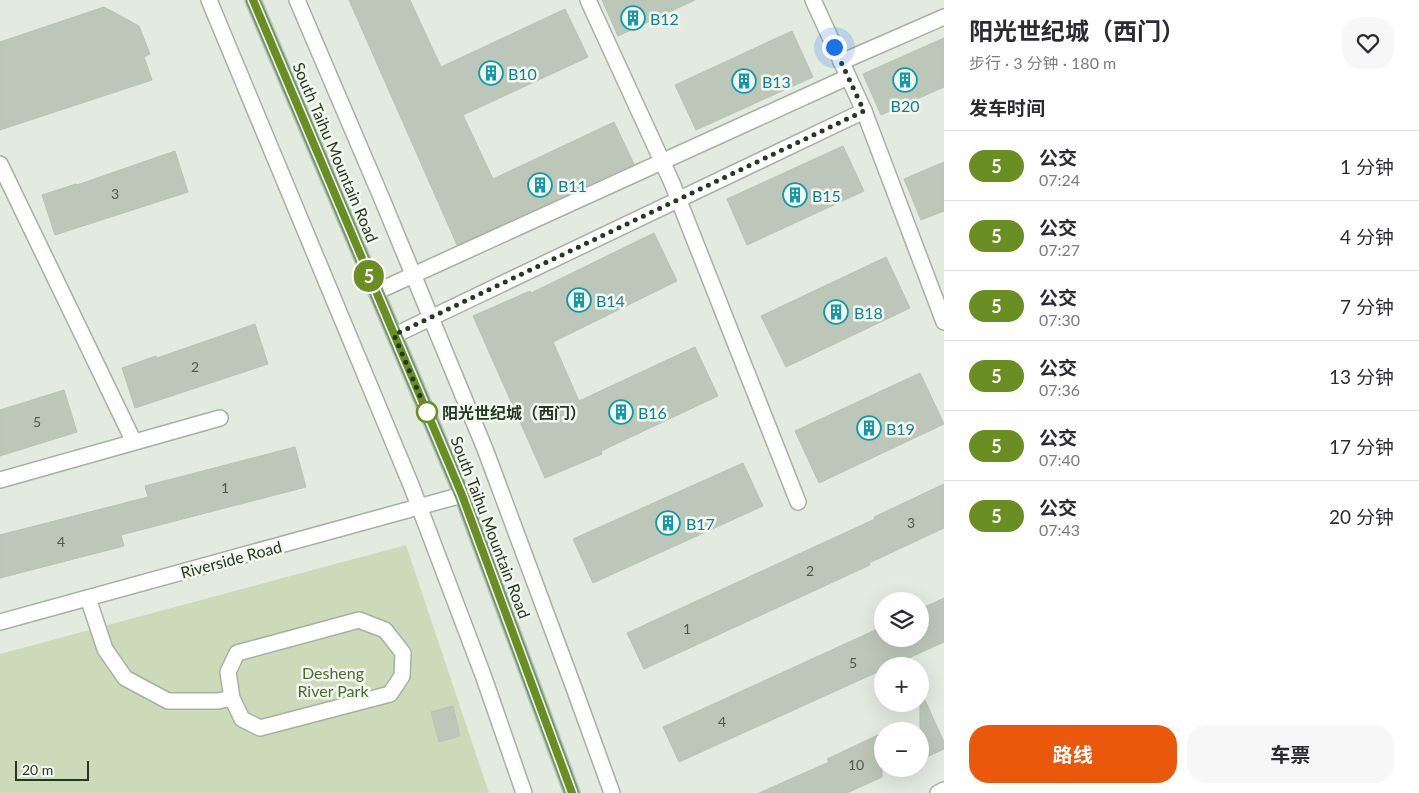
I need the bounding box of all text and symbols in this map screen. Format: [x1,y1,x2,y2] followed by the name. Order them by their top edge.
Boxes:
[620,5,646,31] building icon: B12
[650,9,679,28] place label: B12
[969,16,1185,45] text: 阳光世纪城（西门）
[1342,17,1394,69] button: heart
[822,35,847,60] your location
[969,53,1116,72] text: 步行 · 3 分钟 · 180 m
[289,59,383,245] street label: South Taihu Mountain Road
[478,60,504,86] building icon: B10
[508,64,537,83] place label: B10
[892,67,918,93] building icon: B20
[731,68,757,94] building icon: B13
[762,72,791,91] place label: B13
[891,96,919,115] place label: B20
[969,96,1045,119] text: 发车时间
[1039,146,1077,169] text: 公交
[991,155,1002,177] text: 5
[1340,155,1394,178] text: 1 分钟
[1039,170,1080,189] text: 07:24
[527,172,553,198] building icon: B11
[558,176,587,195] place label: B11
[782,182,808,208] building icon: B15
[111,185,119,202] house number: 3
[812,186,841,205] place label: B15
[1039,216,1077,239] text: 公交
[991,225,1002,247] text: 5
[1340,225,1394,248] text: 4 分钟
[1039,240,1080,259] text: 07:27
[353,260,385,292] line badge: 5
[364,265,374,287] text: 5
[1039,286,1077,309] text: 公交
[566,287,592,313] building icon: B14
[596,291,625,310] place label: B14
[991,295,1002,317] text: 5
[1340,295,1394,318] text: 7 分钟
[823,299,849,325] building icon: B18
[854,303,883,322] place label: B18
[1039,310,1080,329] text: 07:30
[1039,356,1077,379] text: 公交
[191,358,199,375] house number: 2
[991,365,1002,387] text: 5
[1329,365,1394,388] text: 13 分钟
[1039,380,1080,399] text: 07:36
[608,399,634,425] building icon: B16
[416,401,438,423] marker: 阳光世纪城（西门）
[442,403,586,422] place label: 阳光世纪城（西门）
[638,403,667,422] place label: B16
[33,413,41,430] house number: 5
[856,415,882,441] building icon: B19
[886,419,915,438] place label: B19
[1039,426,1077,449] text: 公交
[447,433,535,621] street label: South Taihu Mountain Road
[991,435,1002,457] text: 5
[1329,435,1394,458] text: 17 分钟
[1039,450,1080,469] text: 07:40
[221,479,229,496] house number: 1
[1039,496,1077,519] text: 公交
[991,505,1002,527] text: 5
[1329,505,1394,528] text: 20 分钟
[655,510,681,536] building icon: B17
[686,514,715,533] place label: B17
[907,514,915,531] house number: 3
[1039,520,1080,539] text: 07:43
[57,533,65,550] house number: 4
[178,536,284,582] street label: Riverside Road
[806,562,814,579] house number: 2
[874,592,929,777] map controls
[874,592,929,647] button: layers
[683,620,691,637] house number: 1
[849,654,857,671] house number: 5
[874,657,929,712] button: +
[297,663,369,700] park label: Desheng River Park
[718,713,726,730] house number: 4
[874,722,929,777] button: −
[969,725,1177,783] button: 路线
[1187,725,1394,783] button: 车票
[848,756,864,773] house number: 10
[15,758,89,781] scale bar
[22,761,53,778] text: 20 m

